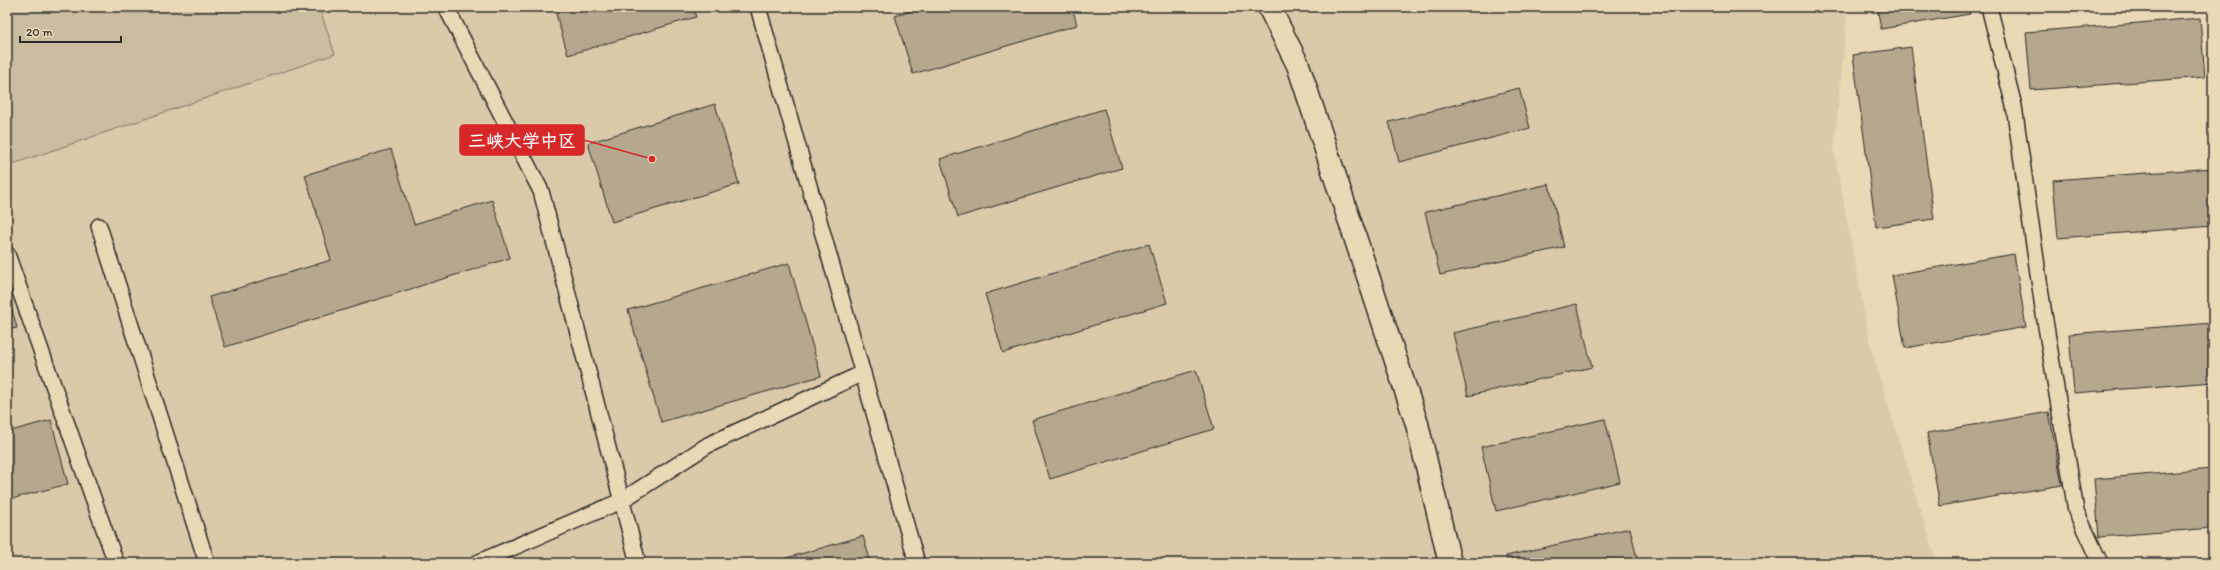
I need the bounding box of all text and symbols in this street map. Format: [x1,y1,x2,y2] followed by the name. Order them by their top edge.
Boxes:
[20,18,121,44] scale bar
[26,25,53,39] text: 20 m
[460,125,584,155] callout: 三峡大学中区
[468,130,576,152] text: 三峡大学中区

